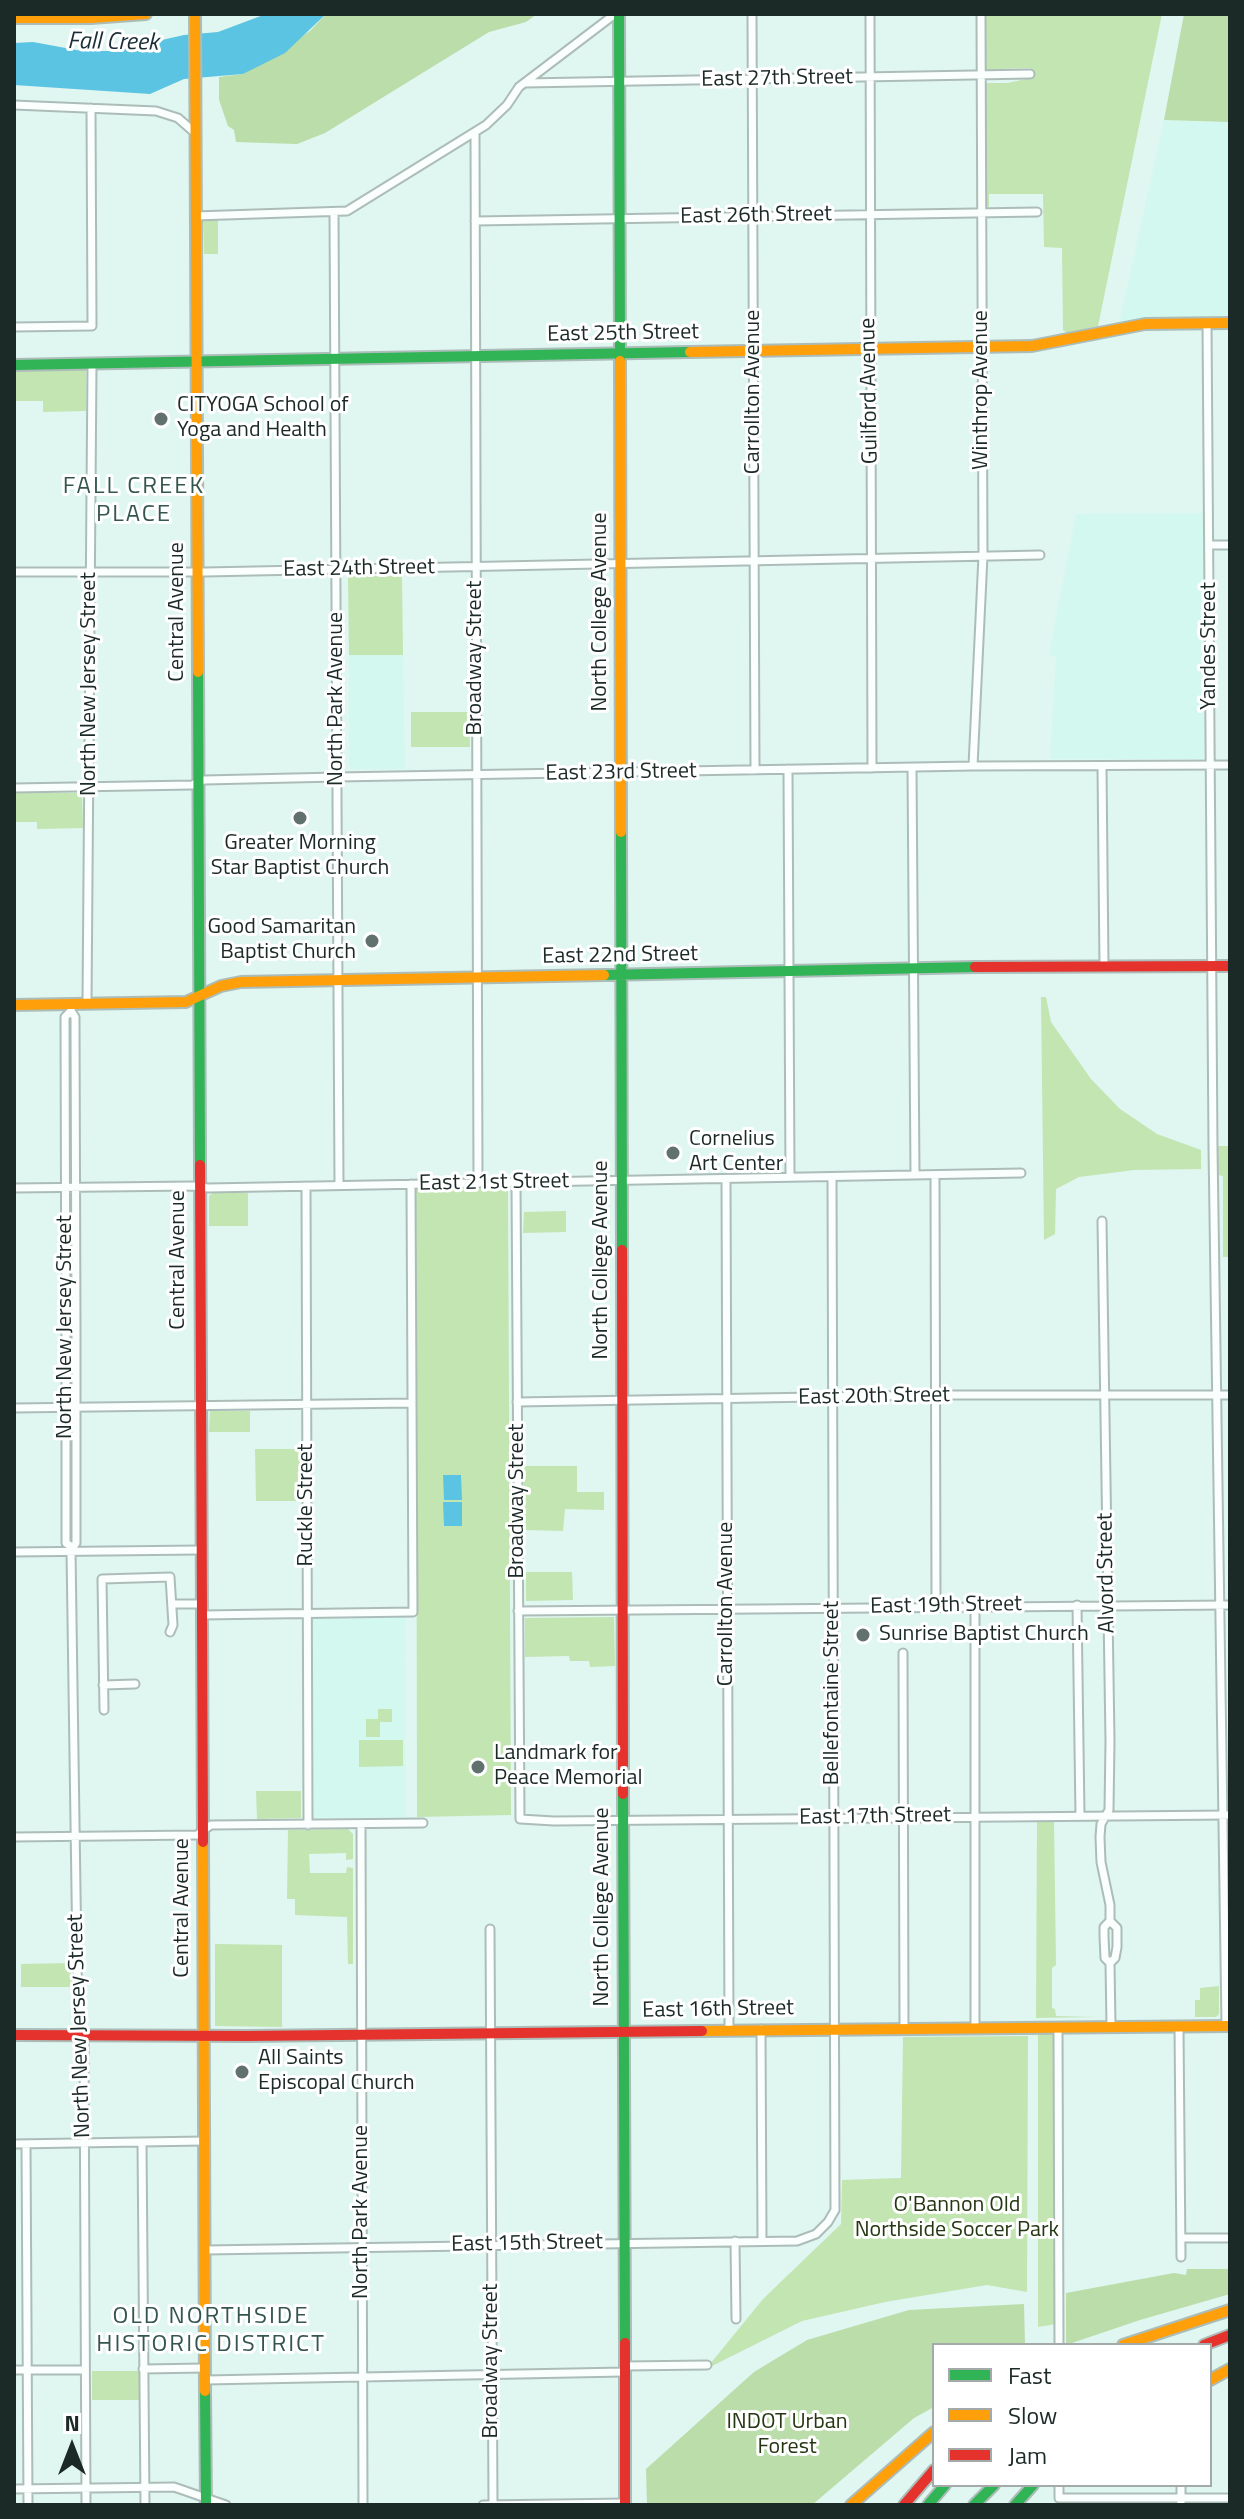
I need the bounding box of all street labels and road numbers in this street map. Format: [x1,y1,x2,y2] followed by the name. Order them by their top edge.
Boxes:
[701,64,853,94] street label: East 27th Street
[680,201,832,231] street label: East 26th Street
[741,310,767,474] street label: Carrollton Avenue
[969,310,995,470] street label: Winthrop Avenue
[856,318,884,464] street label: Guilford Avenue
[547,319,699,349] street label: East 25th Street
[588,512,614,712] street label: North College Avenue
[165,542,191,682] street label: Central Avenue
[283,554,435,584] street label: East 24th Street
[77,572,103,796] street label: North New Jersey Street
[463,581,489,735] street label: Broadway Street
[1197,582,1223,710] street label: Yandes Street
[324,612,350,786] street label: North Park Avenue
[545,758,697,788] street label: East 23rd Street
[542,941,698,971] street label: East 22nd Street
[589,1160,615,1360] street label: North College Avenue
[419,1168,569,1198] street label: East 21st Street
[166,1190,192,1330] street label: Central Avenue
[53,1215,79,1439] street label: North New Jersey Street
[798,1382,950,1412] street label: East 20th Street
[505,1424,531,1578] street label: Broadway Street
[294,1443,320,1567] street label: Ruckle Street
[1093,1512,1121,1634] street label: Alvord Street
[714,1522,740,1686] street label: Carrollton Avenue
[870,1591,1022,1621] street label: East 19th Street
[820,1601,846,1785] street label: Bellefontaine Street
[799,1802,951,1832] street label: East 17th Street
[590,1807,616,2007] street label: North College Avenue
[170,1838,196,1978] street label: Central Avenue
[63,1914,97,2138] street label: North New Jersey Street
[642,1995,794,2025] street label: East 16th Street
[349,2125,375,2299] street label: North Park Avenue
[451,2229,603,2259] street label: East 15th Street
[479,2284,505,2438] street label: Broadway Street

